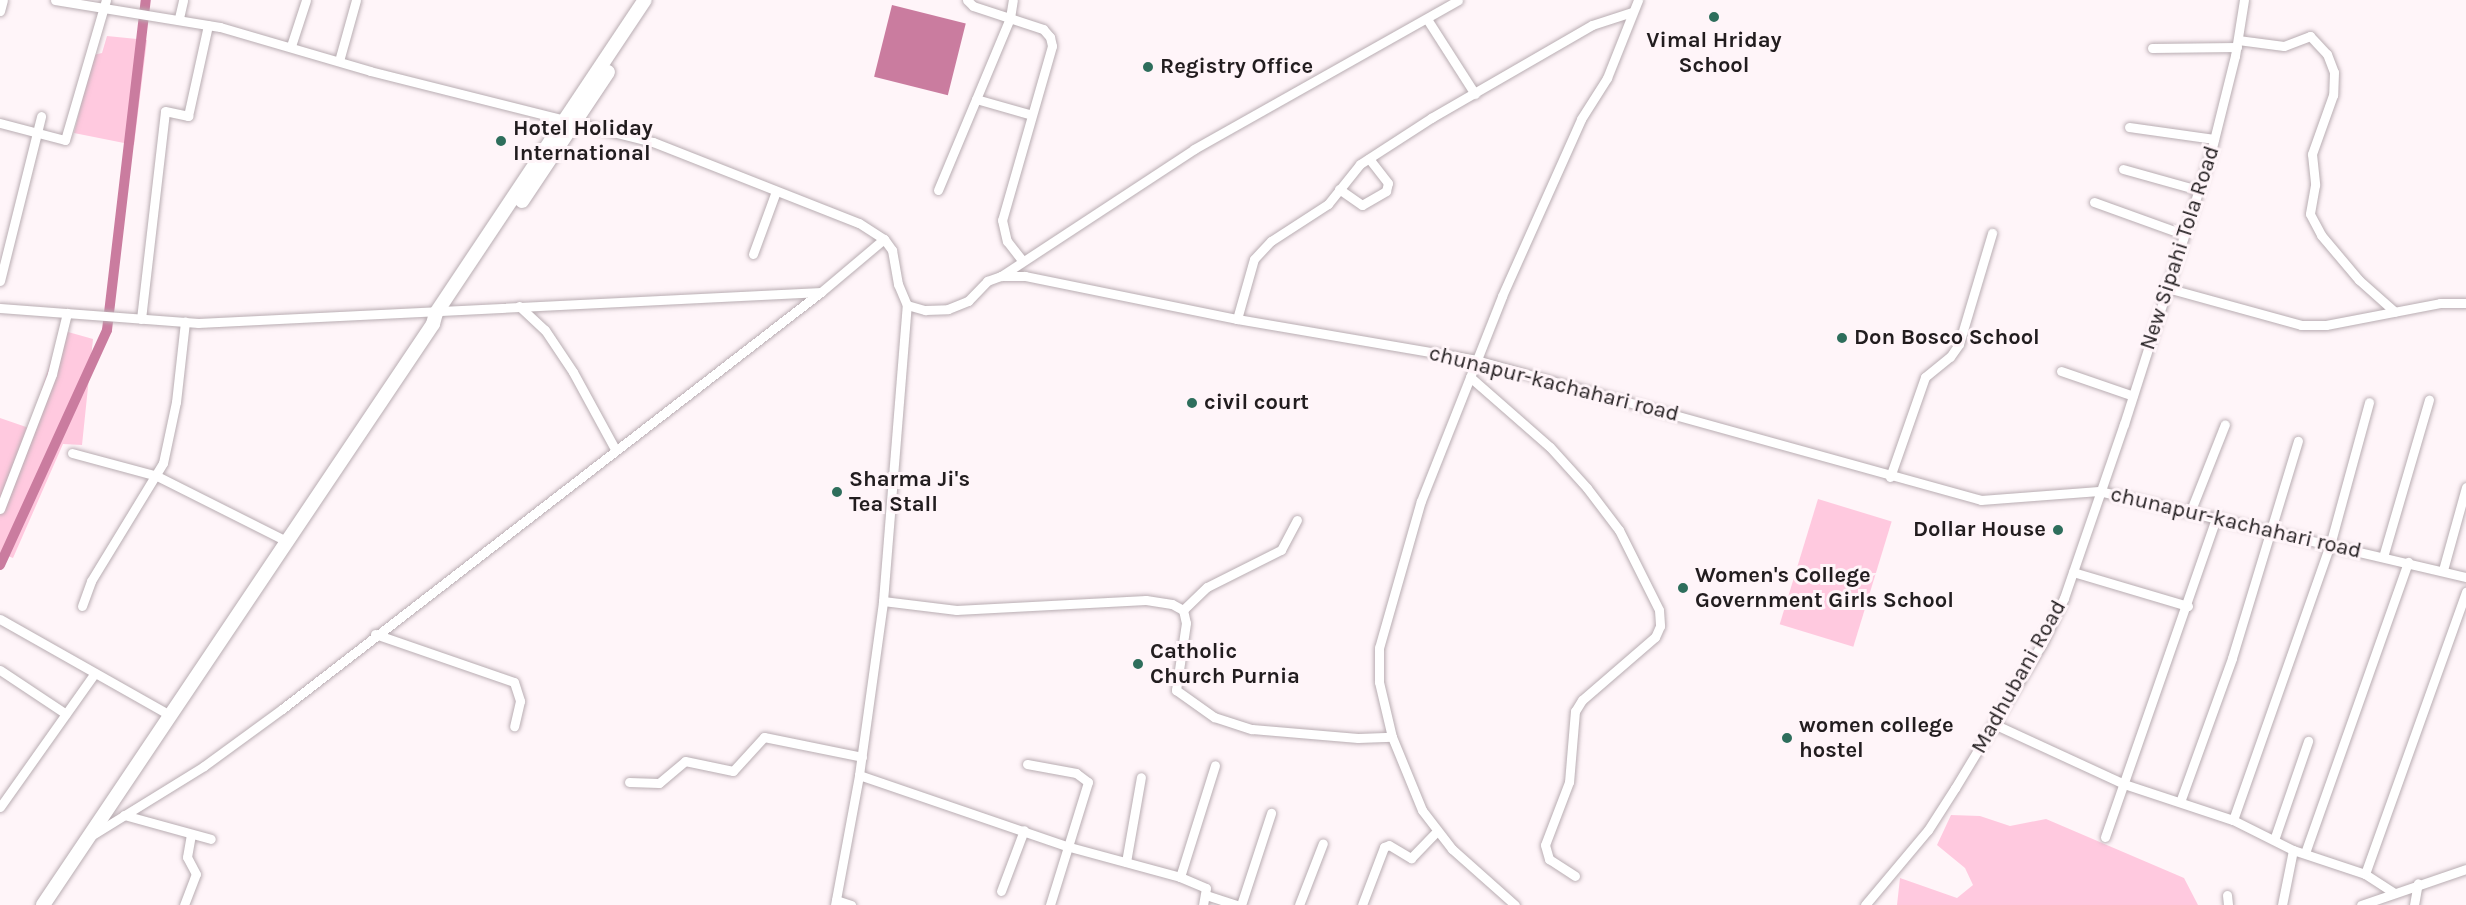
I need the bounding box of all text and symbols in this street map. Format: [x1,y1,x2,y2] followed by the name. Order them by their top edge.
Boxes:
[1707,10,1721,24] marker: Vimal Hriday School
[1646,27,1782,78] place label: Vimal Hriday School
[1160,54,1313,80] place label: Registry Office
[1141,60,1155,74] marker: Registry Office
[513,115,653,166] place label: Hotel Holiday International
[494,134,508,148] marker: Hotel Holiday International
[2135,143,2225,353] street label: New Sipahi Tola Road
[1854,325,2040,351] place label: Don Bosco School
[1835,331,1849,345] marker: Don Bosco School
[1426,340,1682,428] street label: chunapur-kachahari road
[1204,390,1309,416] place label: civil court
[1185,396,1199,410] marker: civil court
[849,466,970,518] place label: Sharma Ji's Tea Stall
[2108,481,2364,565] street label: chunapur-kachahari road
[830,485,844,499] marker: Sharma Ji's Tea Stall
[1913,517,2046,543] place label: Dollar House
[2051,523,2065,537] marker: Dollar House
[1695,562,1954,614] place label: Women's College Government Girls School
[1676,581,1690,595] marker: Women's College Government Girls School
[1966,596,2072,758] street label: Madhubani Road
[1150,638,1300,690] place label: Catholic Church Purnia
[1131,657,1145,671] marker: Catholic Church Purnia
[1799,712,1954,764] place label: women college hostel
[1780,731,1794,745] marker: women college hostel

